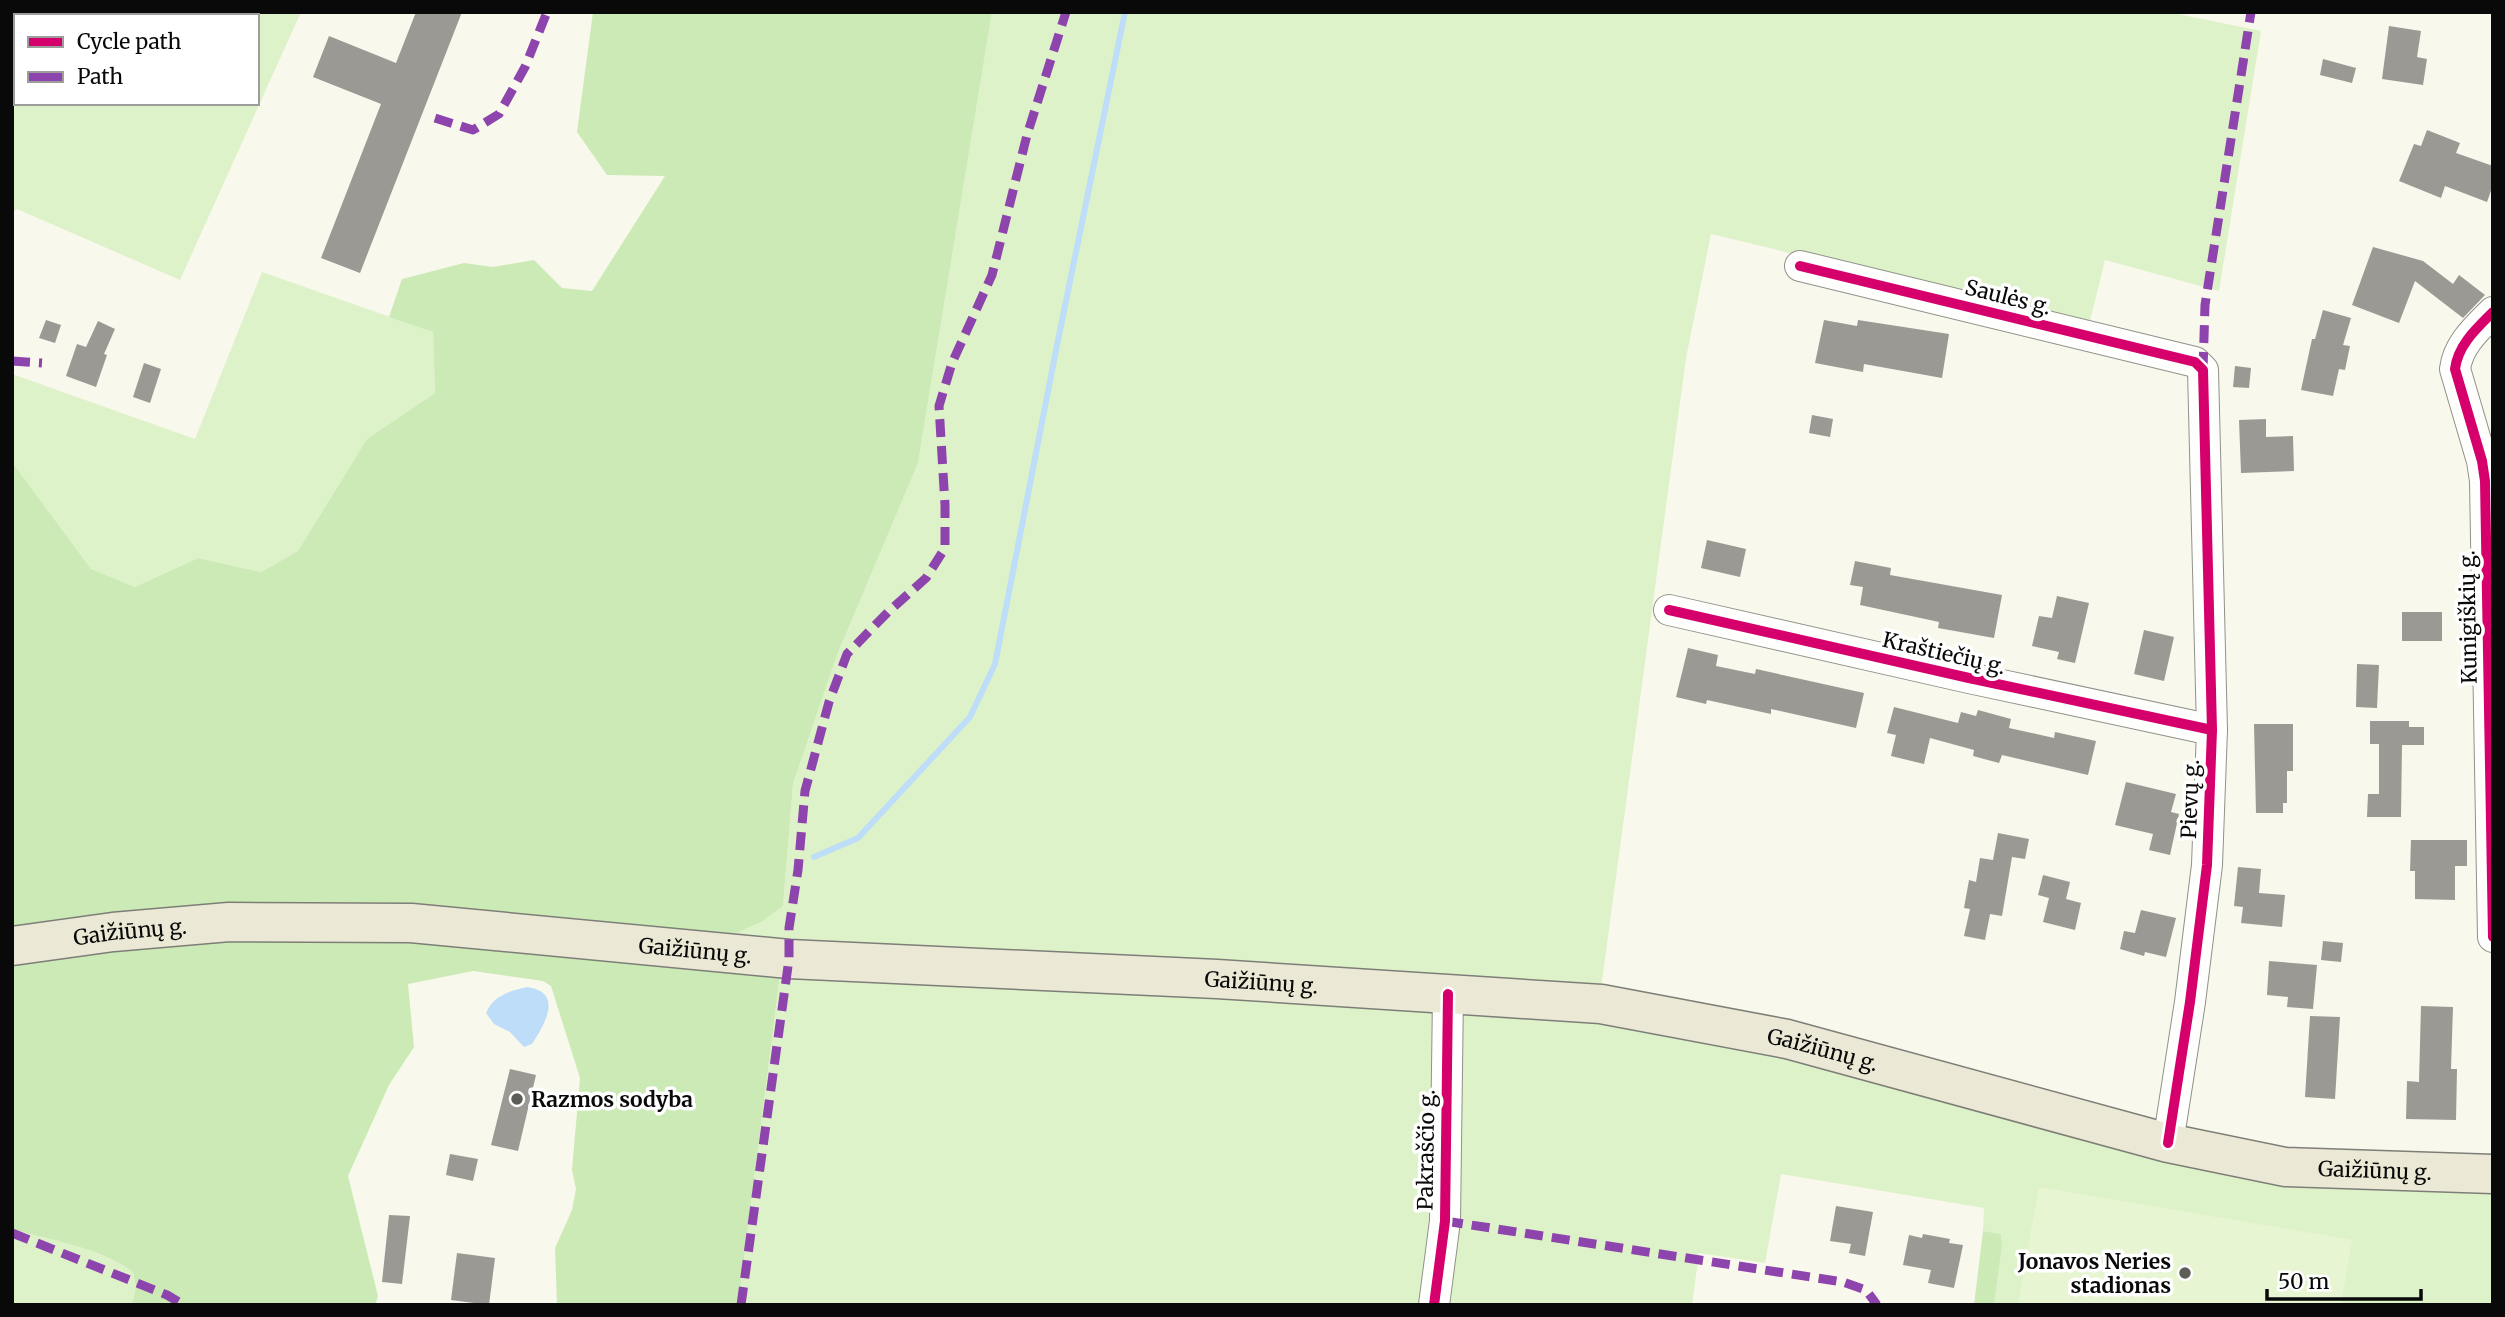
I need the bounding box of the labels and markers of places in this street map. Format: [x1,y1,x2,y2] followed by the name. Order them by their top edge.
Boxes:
[531,1086,693,1113] place label: Razmos sodyba
[509,1091,525,1107] marker: Razmos sodyba
[2017,1248,2171,1299] place label: Jonavos Neries stadionas
[2177,1265,2193,1281] marker: Jonavos Neries stadionas

